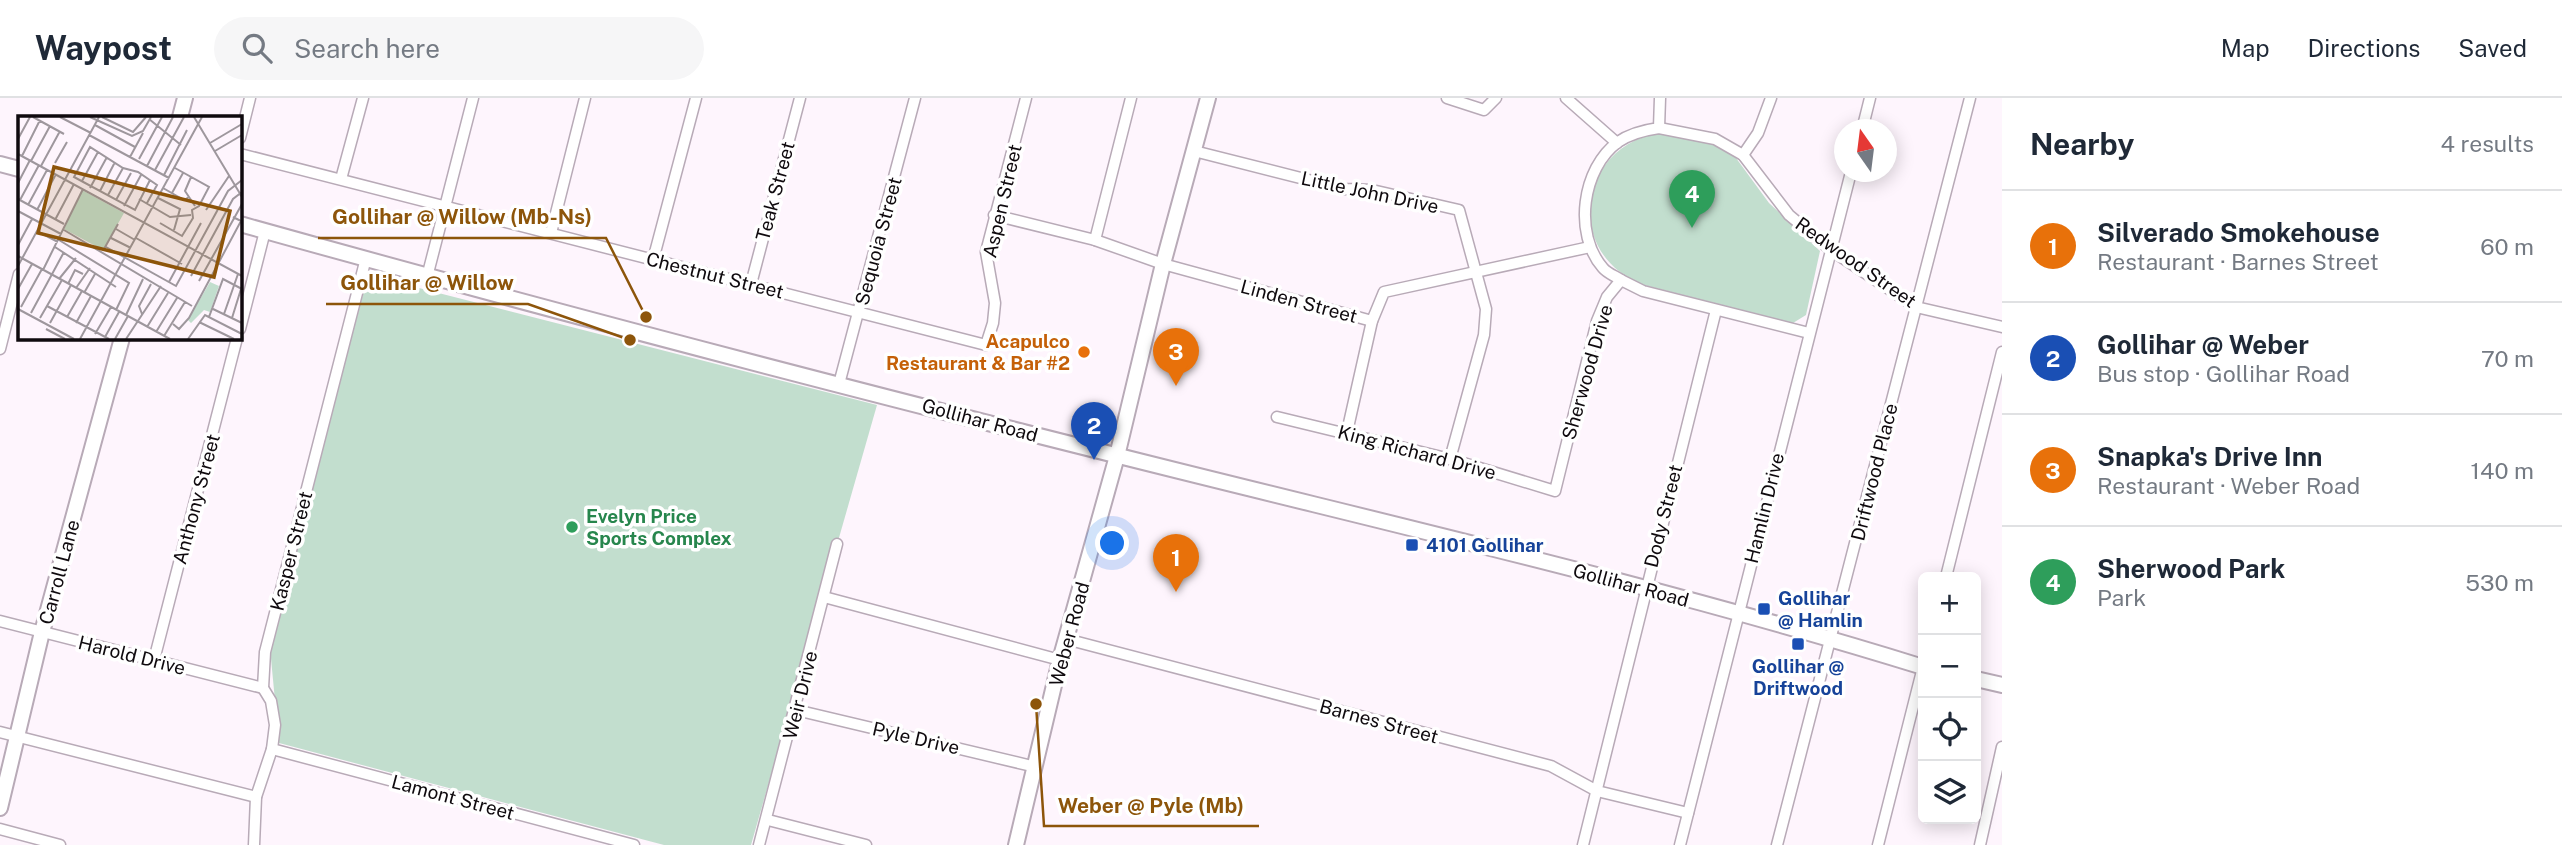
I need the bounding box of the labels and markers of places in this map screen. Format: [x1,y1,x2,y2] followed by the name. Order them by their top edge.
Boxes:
[1669,170,1715,228] pin: 4
[318,196,606,238] callout: Gollihar @ Willow (Mb-Ns)
[326,262,528,304] callout: Gollihar @ Willow
[1153,328,1199,386] pin: 3
[886,330,1070,374] place label: Acapulco Restaurant & Bar #2
[1076,344,1092,360] marker: Acapulco Restaurant & Bar #2
[1071,402,1117,460] pin: 2
[586,505,732,549] place label: Evelyn Price Sports Complex
[564,519,580,535] marker: Evelyn Price Sports Complex
[1153,534,1199,592] pin: 1
[1426,534,1544,556] place label: 4101 Gollihar
[1404,537,1420,553] marker: 4101 Gollihar
[1778,587,1863,631] place label: Gollihar @ Hamlin
[1756,601,1772,617] marker: Gollihar @ Hamlin
[1790,636,1806,652] marker: Gollihar @ Driftwood
[1752,655,1844,699] place label: Gollihar @ Driftwood
[1044,784,1259,826] callout: Weber @ Pyle (Mb)

